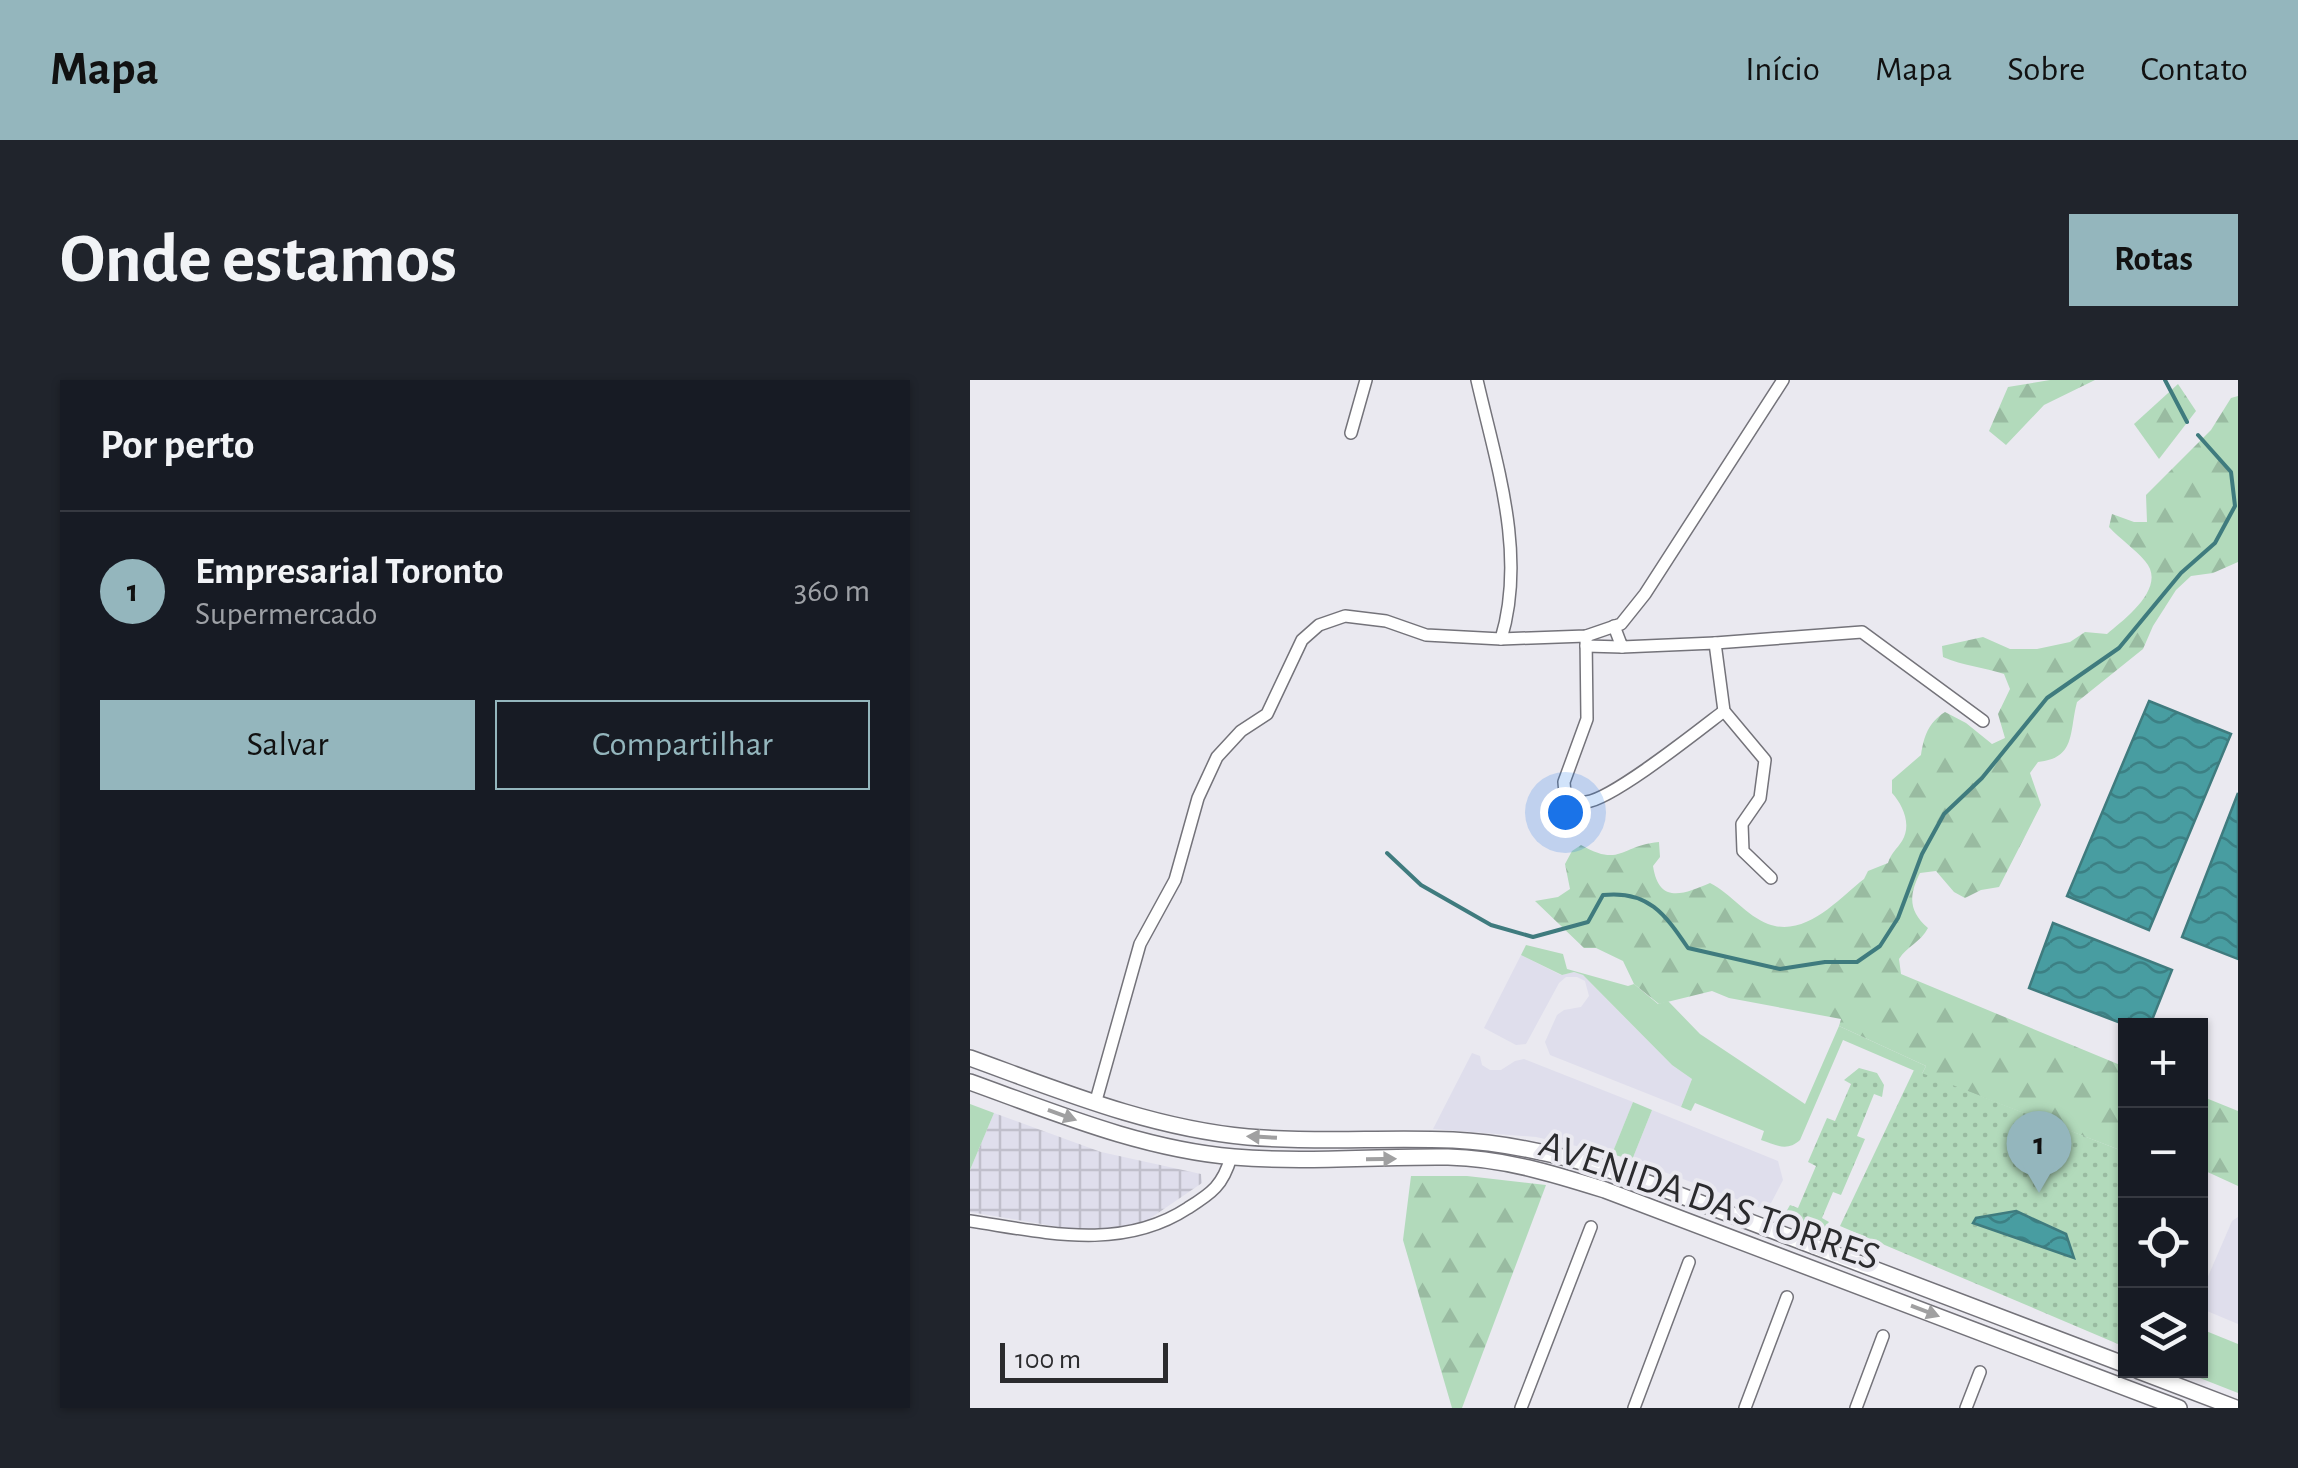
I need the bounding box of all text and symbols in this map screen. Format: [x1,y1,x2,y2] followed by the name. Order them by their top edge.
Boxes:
[50,46,159,94] text: Mapa
[1745,52,1820,87] text: Início
[1875,52,1952,87] text: Mapa
[2007,52,2085,87] text: Sobre
[2140,52,2248,87] text: Contato
[2069,214,2238,306] button: Rotas
[60,225,457,295] text: Onde estamos
[100,424,254,466] text: Por perto
[195,553,504,591] text: Empresarial Toronto
[127,575,138,607] text: 1
[794,575,870,607] text: 360 m
[195,598,378,630] text: Supermercado
[100,700,475,790] button: Salvar
[495,700,870,790] button: Compartilhar
[1540,787,1591,838] your location
[2118,1018,2208,1378] map controls
[2118,1018,2208,1108] button: +
[1047,1108,1077,1123] one-way arrow
[2118,1108,2208,1198] button: −
[2006,1110,2072,1193] pin: 1
[1534,1124,1885,1278] street label: AVENIDA DAS TORRES
[1246,1129,1278,1145] one-way arrow
[1365,1150,1397,1166] one-way arrow
[2118,1198,2208,1288] button: locate
[2118,1288,2208,1378] button: layers
[1910,1304,1940,1319] one-way arrow
[1000,1338,1168,1383] scale bar
[1015,1346,1081,1374] text: 100 m

